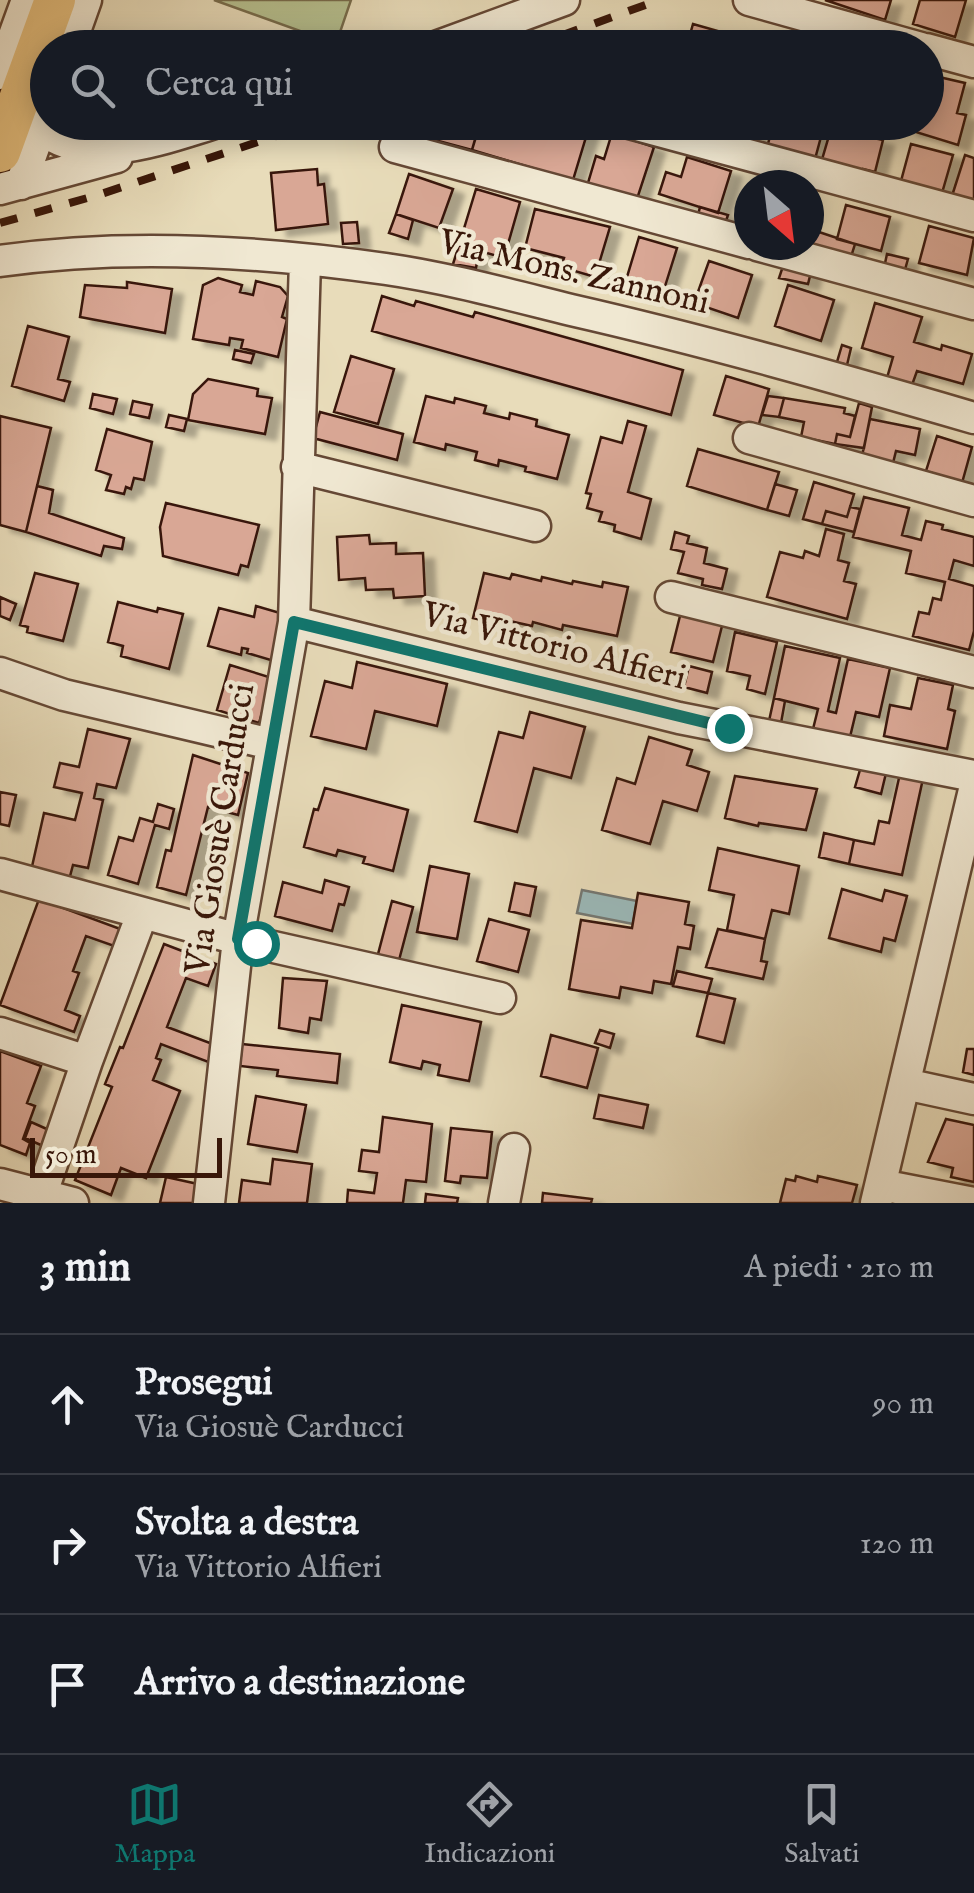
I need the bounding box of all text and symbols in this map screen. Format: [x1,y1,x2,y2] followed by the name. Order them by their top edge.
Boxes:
[30,30,944,140] search box
[65,58,120,113] icon: search
[145,61,293,109] text: Cerca qui
[734,170,824,260] north arrow
[433,220,714,326] street label: Via Mons. Zannoni
[416,592,691,702] street label: Via Vittorio Alfieri
[176,680,266,979] street label: Via Giosuè Carducci
[707,706,753,752] route end
[234,921,280,967] route start
[30,1133,222,1178] scale bar
[45,1138,97,1173] text: 50 m
[40,1242,131,1295] text: 3 min
[744,1248,934,1289] text: A piedi · 210 m
[135,1360,273,1408] text: Prosegui
[40,1377,95,1432] icon: ahead
[873,1384,934,1425] text: 90 m
[135,1408,404,1449] text: Via Giosuè Carducci
[135,1500,358,1548] text: Svolta a destra
[40,1517,95,1572] icon: right
[860,1524,934,1565] text: 120 m
[135,1548,382,1589] text: Via Vittorio Alfieri
[40,1657,95,1712] icon: arrive
[135,1660,465,1708] text: Arrivo a destinazione
[114,1777,195,1872] tab: Mappa
[424,1777,555,1872] tab: Indicazioni
[784,1777,860,1872] tab: Salvati

